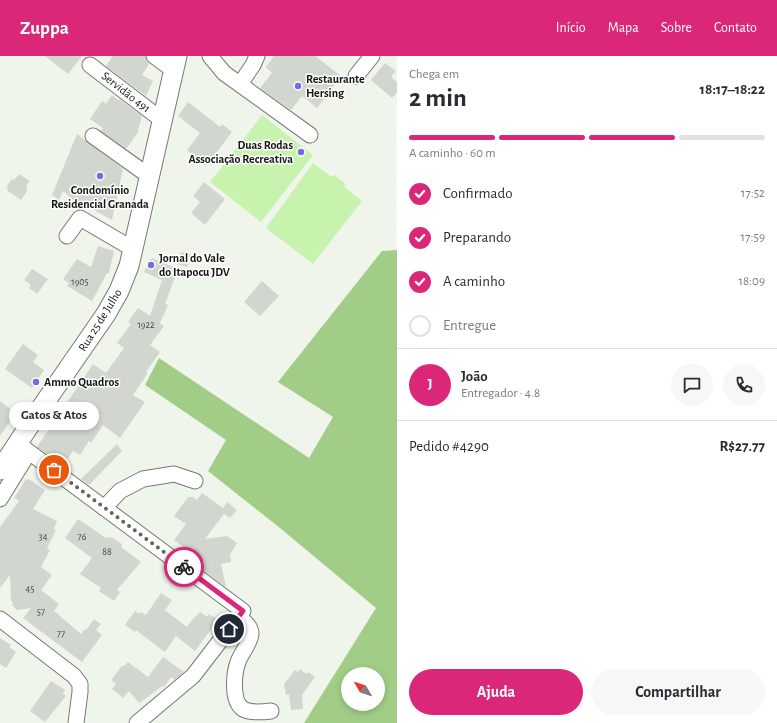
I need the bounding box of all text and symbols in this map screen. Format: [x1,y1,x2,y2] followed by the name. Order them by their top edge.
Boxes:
[20,19,69,38] text: Zuppa
[556,21,586,35] text: Início
[608,21,639,35] text: Mapa
[661,21,692,35] text: Sobre
[714,21,757,35] text: Contato
[409,68,459,81] text: Chega em
[99,69,153,115] street label: Servidão 491
[306,73,365,99] place label: Restaurante Hersing
[293,81,303,91] marker: Restaurante Hersing
[700,82,765,97] text: 18:17–18:22
[409,85,467,111] text: 2 min
[188,139,293,165] place label: Duas Rodas Associação Recreativa
[296,147,306,157] marker: Duas Rodas Associação Recreativa
[409,147,496,160] text: A caminho · 60 m
[95,171,105,181] marker: Condomínio Residencial Granada
[409,183,431,205] icon: check
[51,184,149,210] place label: Condomínio Residencial Granada
[443,186,513,201] text: Confirmado
[741,187,765,200] text: 17:52
[409,227,431,249] icon: check
[443,230,511,245] text: Preparando
[741,231,765,244] text: 17:59
[159,252,231,278] place label: Jornal do Vale do Itapocu JDV
[146,260,156,270] marker: Jornal do Vale do Itapocu JDV
[409,271,431,293] icon: check
[443,274,505,289] text: A caminho
[738,275,765,288] text: 18:09
[71,277,89,287] house number: 1905
[76,287,124,353] street label: Rua 25 de Julho
[443,318,496,333] text: Entregue
[137,320,155,330] house number: 1922
[671,364,713,406] button: chat
[723,364,765,406] button: phone
[461,369,488,384] text: João
[44,376,119,389] place label: Ammo Quadros
[31,377,41,387] marker: Ammo Quadros
[427,377,433,392] text: J
[461,387,540,400] text: Entregador · 4.8
[9,402,99,430] callout: Gatos & Atos
[21,409,87,422] text: Gatos & Atos
[409,439,489,454] text: Pedido #4290
[719,439,765,454] text: R$27.77
[37,453,71,487] pin
[43,459,65,481] icon: bag
[39,532,48,542] house number: 34
[78,532,87,542] house number: 76
[102,547,112,557] house number: 88
[164,547,204,587] courier
[173,556,195,578] icon: bike
[26,584,35,594] house number: 45
[37,607,45,617] house number: 57
[212,612,246,646] pin
[218,618,240,640] icon: home
[57,629,65,639] house number: 77
[341,667,385,711] north arrow
[341,667,385,711] map controls
[409,669,583,715] button: Ajuda
[591,669,765,715] button: Compartilhar

